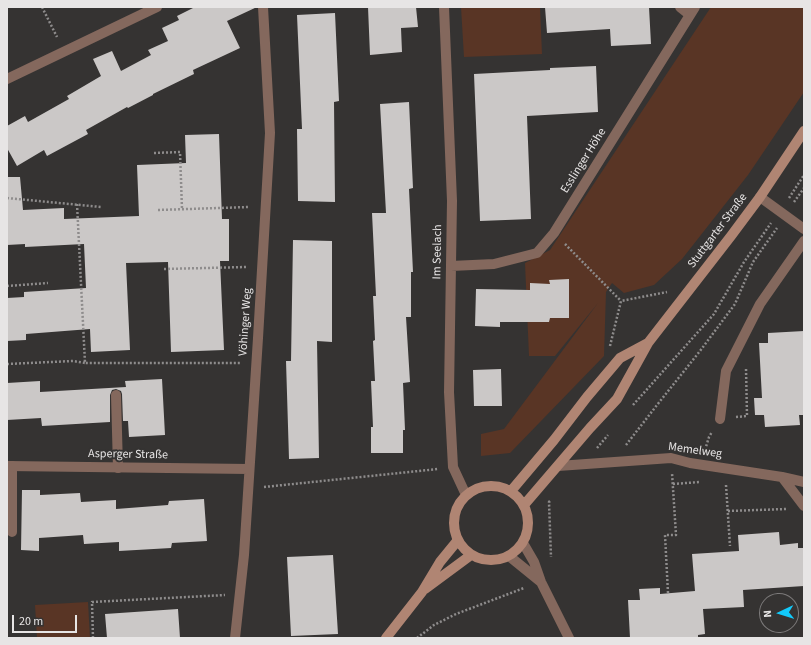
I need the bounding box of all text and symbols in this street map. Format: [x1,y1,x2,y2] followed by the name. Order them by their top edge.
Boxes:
[558,126,610,196] street label: Esslinger Höhe
[685,191,751,271] street label: Stuttgarter Straße
[430,224,446,280] street label: Im Seelach
[236,287,256,357] street label: Vöhinger Weg
[667,440,723,462] street label: Memelweg
[88,447,168,463] street label: Asperger Straße
[759,593,799,633] north arrow
[14,607,79,633] scale bar
[760,610,775,618] text: N
[19,613,43,630] text: 20 m

